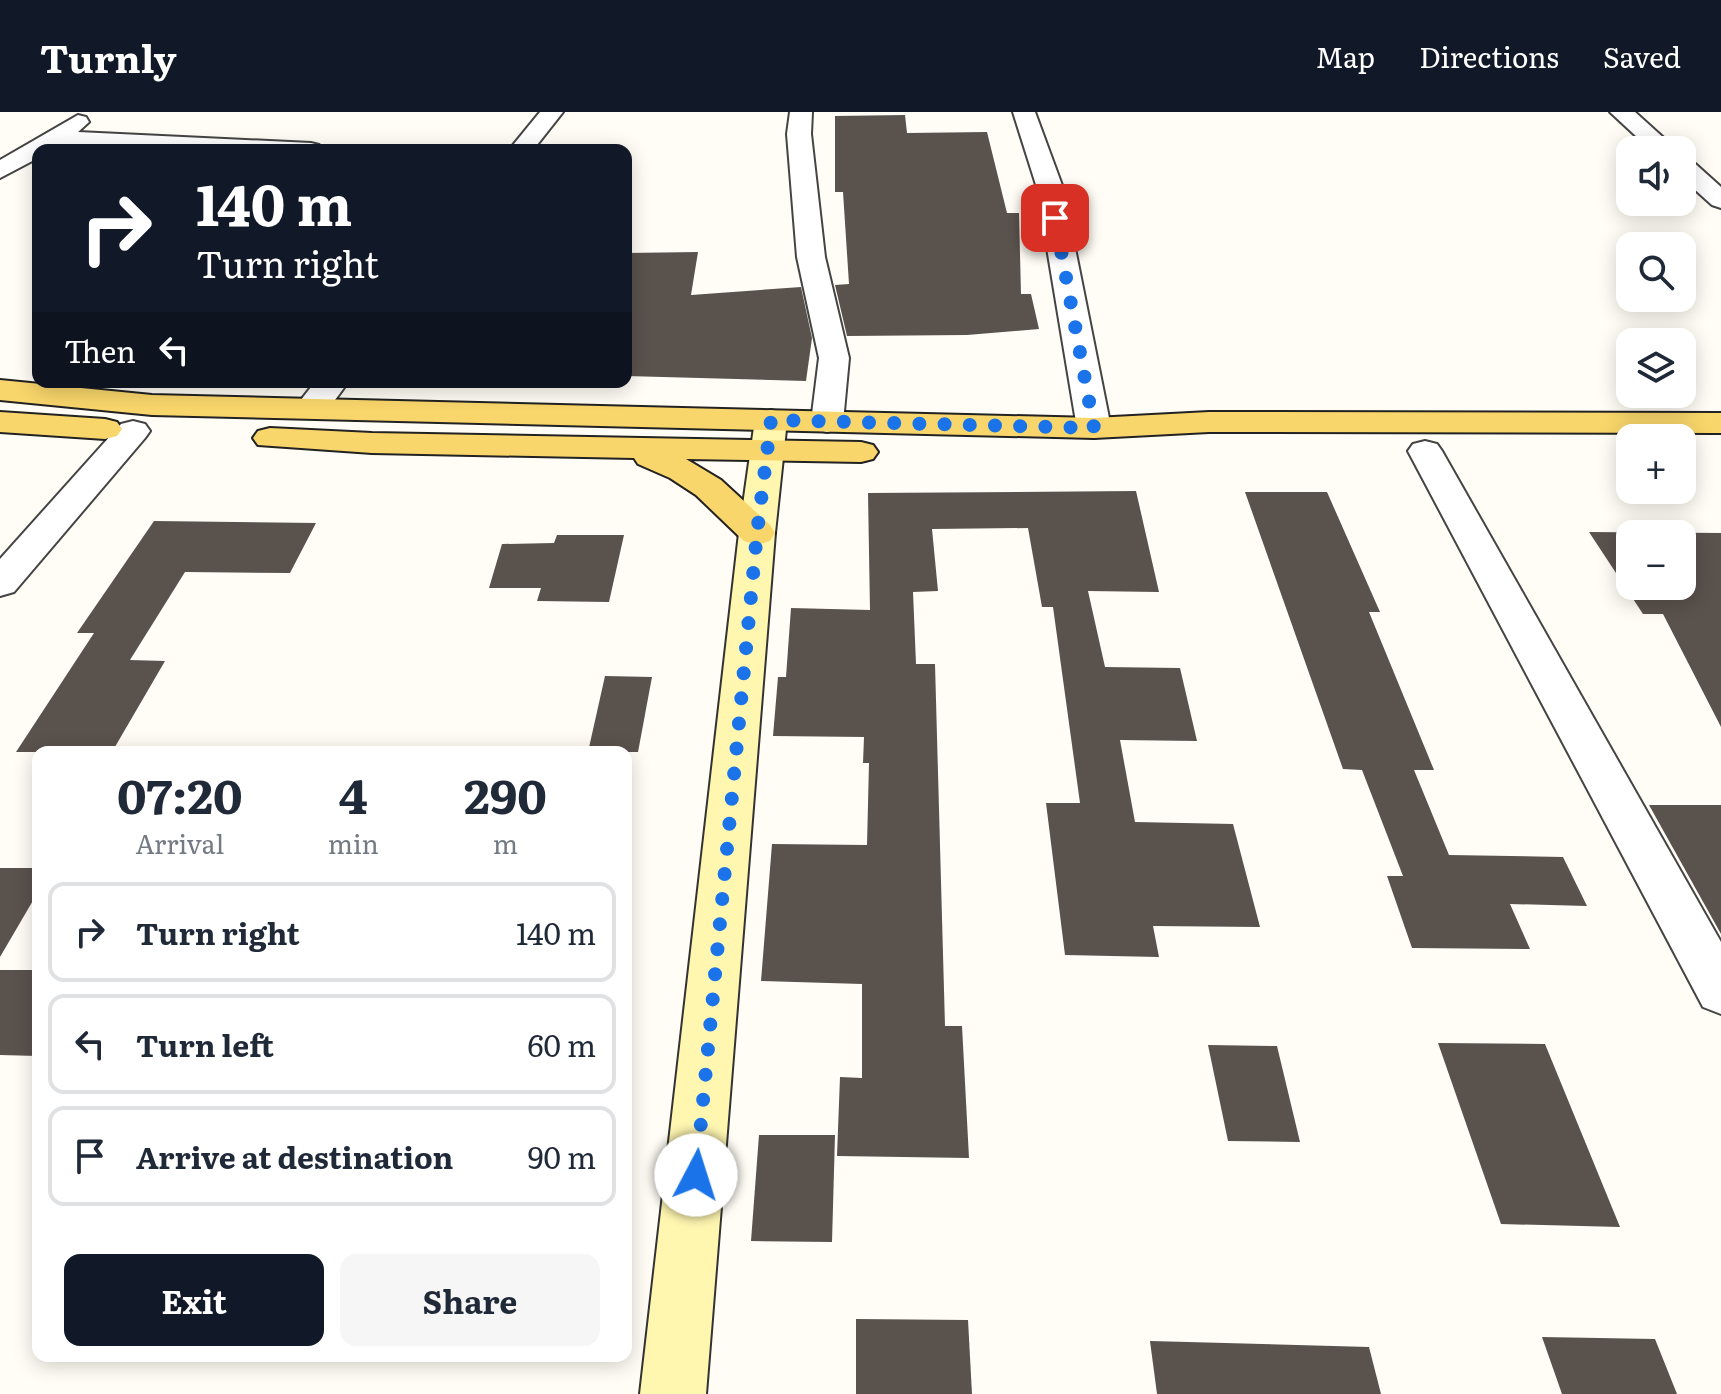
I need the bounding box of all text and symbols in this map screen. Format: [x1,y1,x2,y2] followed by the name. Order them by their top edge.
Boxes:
[40,28,177,85] text: Turnly
[1316,35,1375,77] text: Map
[1419,35,1559,77] text: Directions
[1603,35,1681,77] text: Saved
[1616,136,1696,600] map controls
[1616,136,1696,216] button: sound
[196,160,352,243] text: 140 m
[64,176,168,280] icon: right
[1021,184,1089,252] pin
[1033,196,1077,240] icon: arrive
[1616,232,1696,312] button: search
[196,236,379,289] text: Turn right
[64,328,136,372] text: Then
[152,328,196,372] icon: left
[1616,328,1696,408] button: layers
[1616,424,1696,504] button: +
[1616,520,1696,600] button: −
[117,758,243,829] text: 07:20
[339,758,368,829] text: 4
[464,758,547,829] text: 290
[135,823,224,862] text: Arrival
[328,823,379,862] text: min
[493,823,518,862] text: m
[68,910,112,954] icon: right
[136,910,300,954] text: Turn right
[516,910,596,954] text: 140 m
[68,1022,112,1066] icon: left
[136,1022,274,1066] text: Turn left
[527,1022,596,1066] text: 60 m
[654,1133,738,1217] position arrow
[68,1134,112,1178] icon: arrive
[136,1134,453,1178] text: Arrive at destination
[528,1134,596,1178] text: 90 m
[64,1254,324,1346] button: Exit
[340,1254,600,1346] button: Share

